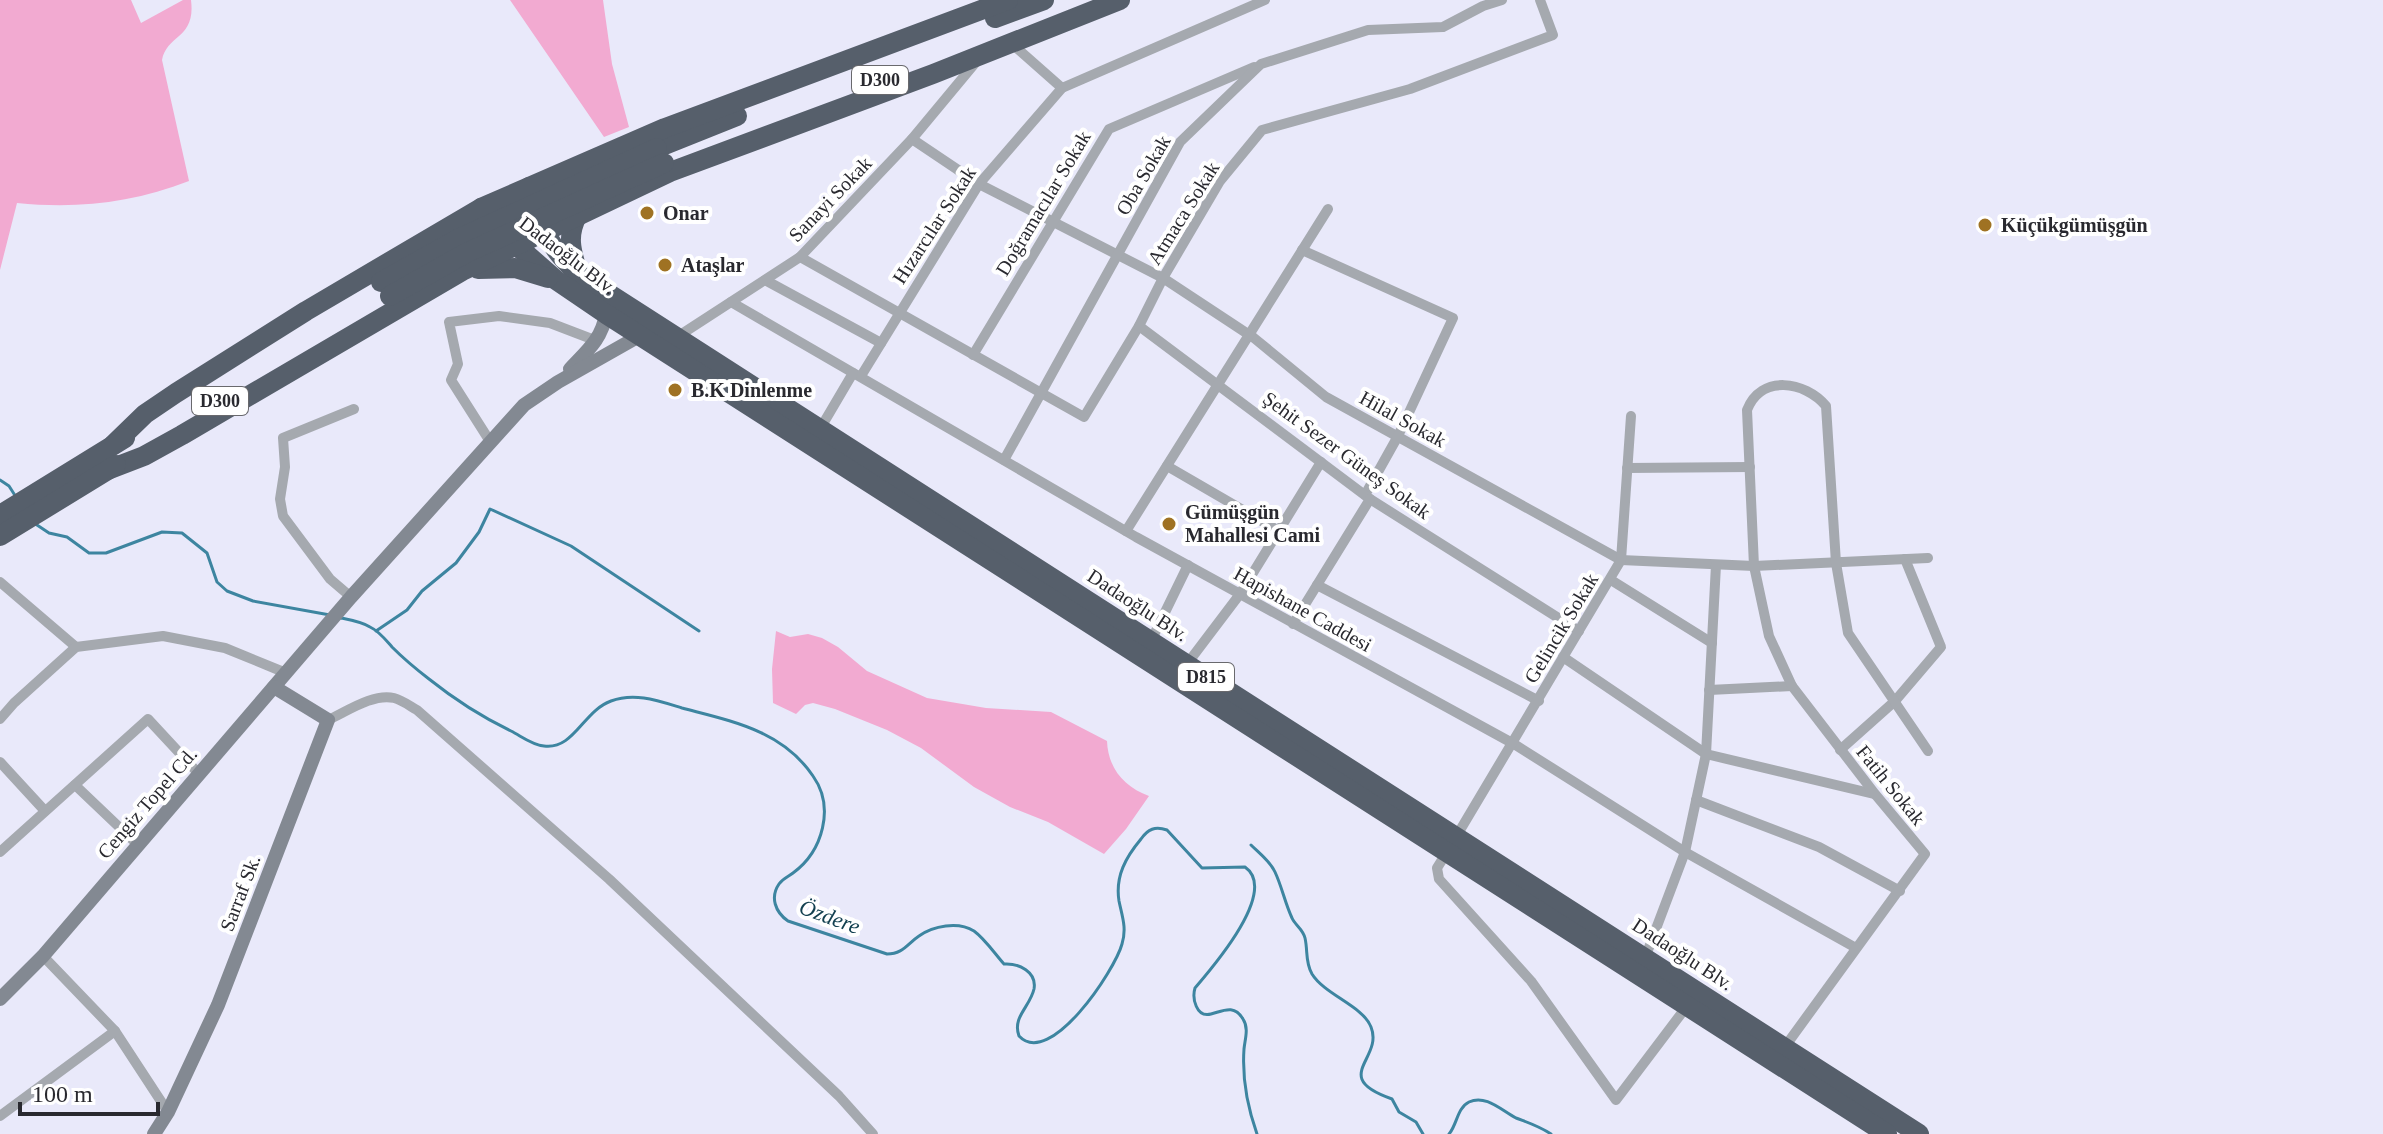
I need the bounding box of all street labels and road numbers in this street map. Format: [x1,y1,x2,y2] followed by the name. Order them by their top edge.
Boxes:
[852,66,908,94] road number: D300
[991,127,1096,280] street label: Doğramacılar Sokak
[1111,131,1175,219] street label: Oba Sokak
[784,152,877,247] street label: Sanayi Sokak
[1143,157,1223,269] street label: Atmaca Sokak
[888,162,980,288] street label: Hızarcılar Sokak
[515,212,621,299] street label: Dadaoğlu Blv.
[1356,386,1450,452] street label: Hilal Sokak
[192,387,248,415] road number: D300
[1258,387,1435,524] street label: Şehit Sezer Güneş Sokak
[1230,562,1376,657] street label: Hapishane Caddesi
[1083,564,1192,646] street label: Dadaoğlu Blv.
[1520,569,1602,687] street label: Gelincik Sokak
[1178,663,1234,691] road number: D815
[1852,741,1930,829] street label: Fatih Sokak
[93,743,202,864] street label: Cengiz Topel Cd.
[215,852,265,934] street label: Sarraf Sk.
[1628,913,1737,995] street label: Dadaoğlu Blv.

